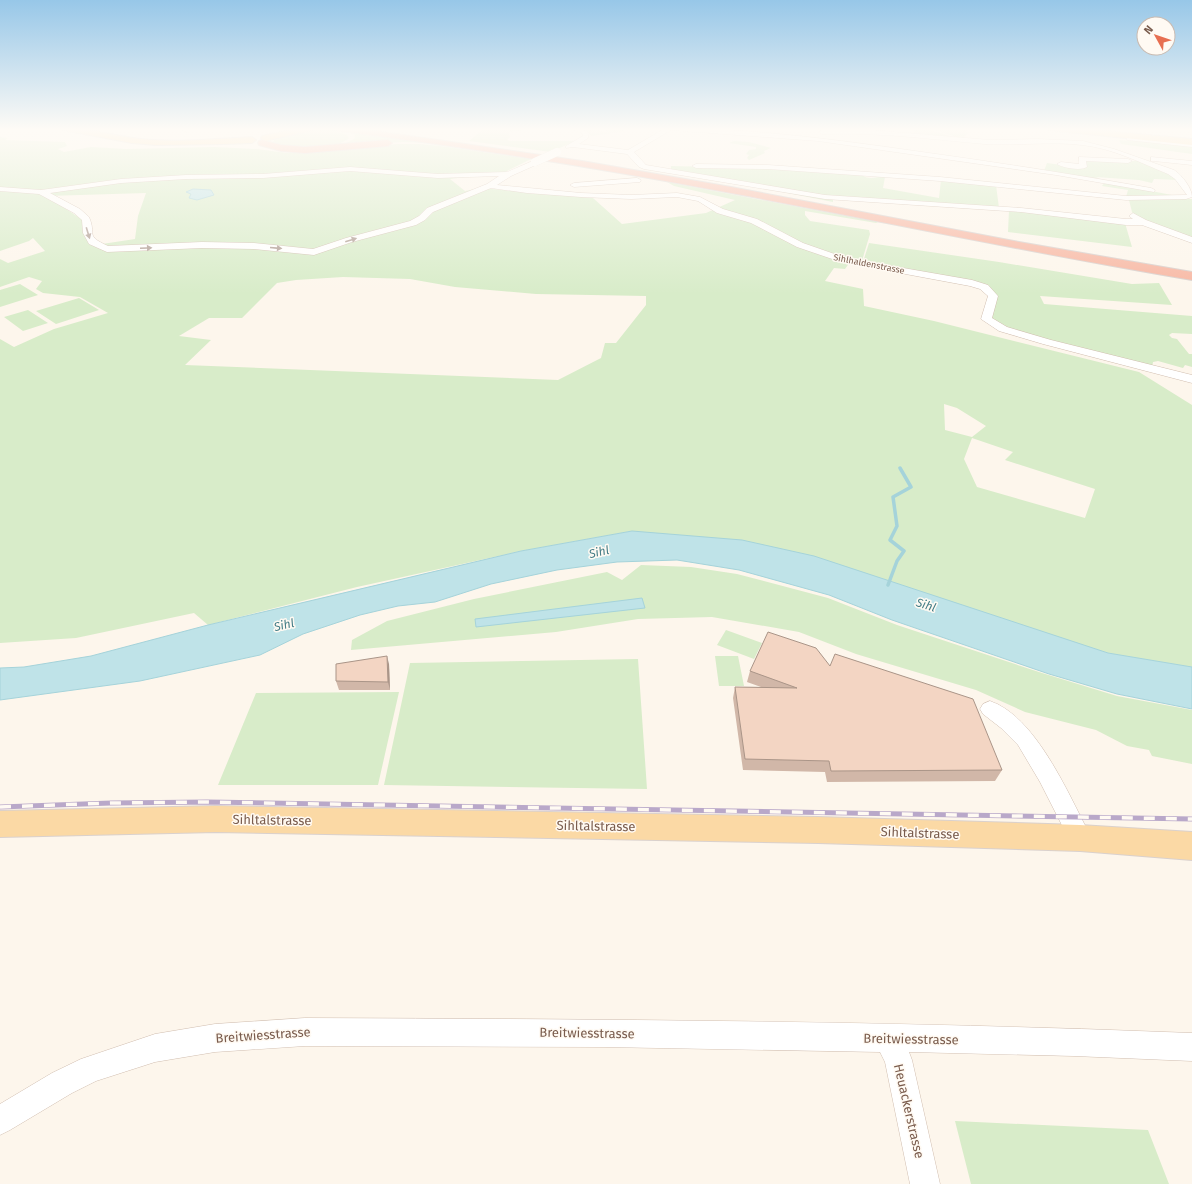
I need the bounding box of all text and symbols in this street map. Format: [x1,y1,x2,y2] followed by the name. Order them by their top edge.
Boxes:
[1136,16,1176,56] north arrow
[1141,23,1156,37] text: N
[85,228,91,240] one-way arrow
[345,237,357,243] one-way arrow
[140,244,152,251] one-way arrow
[270,245,282,251] one-way arrow
[833,252,905,276] street label: Sihlhaldenstrasse
[587,543,610,561] water label: Sihl
[913,595,938,615] water label: Sihl
[272,616,295,634] water label: Sihl
[232,812,312,828] street label: Sihltalstrasse
[556,818,636,834] street label: Sihltalstrasse
[880,824,960,842] street label: Sihltalstrasse
[215,1024,311,1046] street label: Breitwiesstrasse
[539,1025,635,1041] street label: Breitwiesstrasse
[863,1031,959,1047] street label: Breitwiesstrasse
[891,1062,927,1160] street label: Heuackerstrasse

